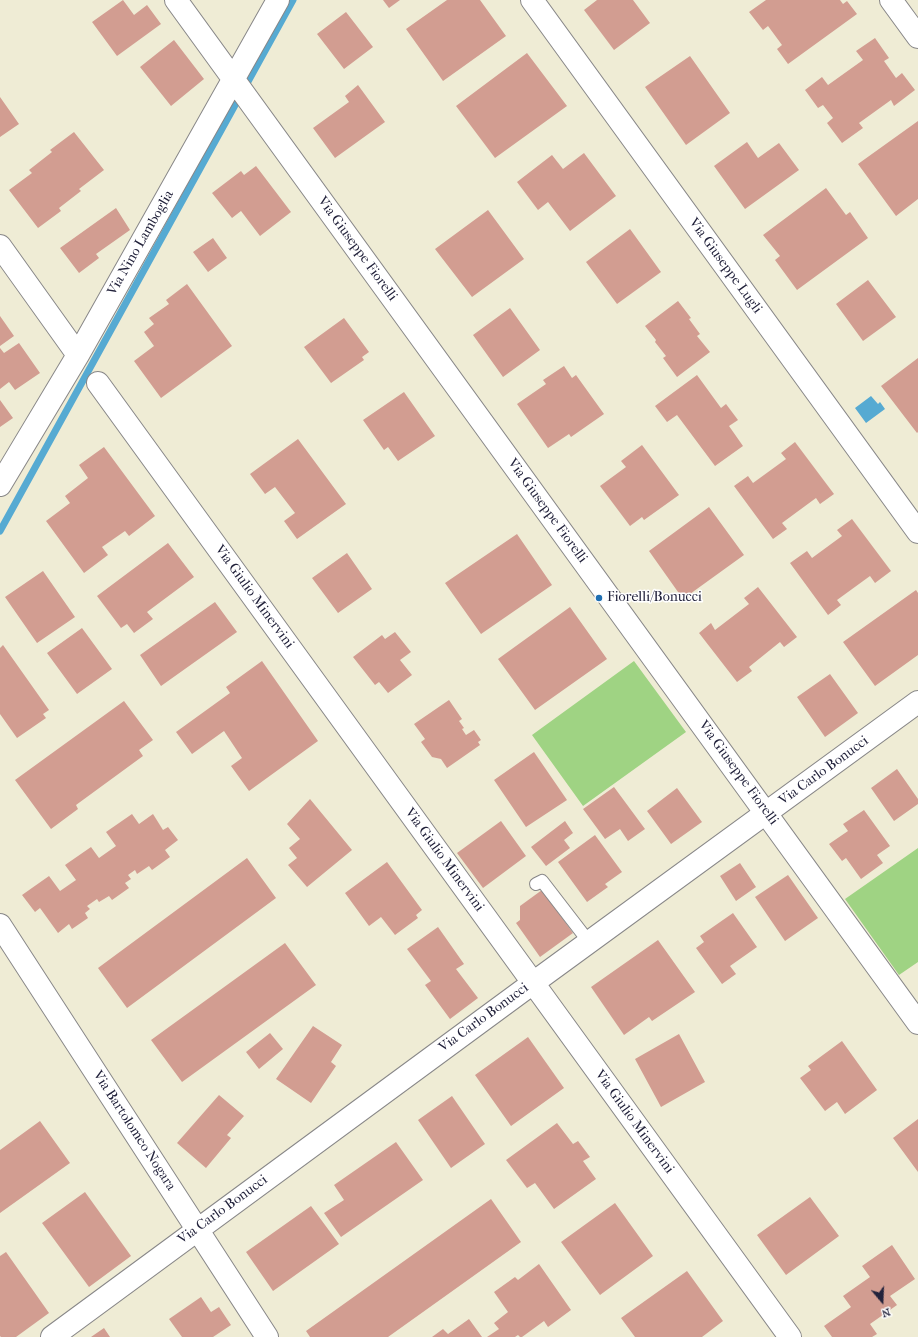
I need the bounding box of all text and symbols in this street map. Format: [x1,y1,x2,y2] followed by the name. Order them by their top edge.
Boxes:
[104,188,178,298] street label: Via Nino Lamboglia
[313,194,401,304] street label: Via Giuseppe Fiorelli
[685,215,765,317] street label: Via Giuseppe Lugli
[503,456,591,566] street label: Via Giuseppe Fiorelli
[211,542,297,652] street label: Via Giulio Minervini
[607,590,702,606] place label: Fiorelli/Bonucci
[594,593,604,603] marker: Fiorelli/Bonucci
[694,718,782,828] street label: Via Giuseppe Fiorelli
[776,733,872,809] street label: Via Carlo Bonucci
[401,805,487,915] street label: Via Giulio Minervini
[436,980,532,1056] street label: Via Carlo Bonucci
[591,1067,677,1177] street label: Via Giulio Minervini
[89,1068,179,1194] street label: Via Bartolomeo Nogara
[175,1172,271,1248] street label: Via Carlo Bonucci
[862,1281,902,1321] north arrow
[880,1305,892,1320] text: N

